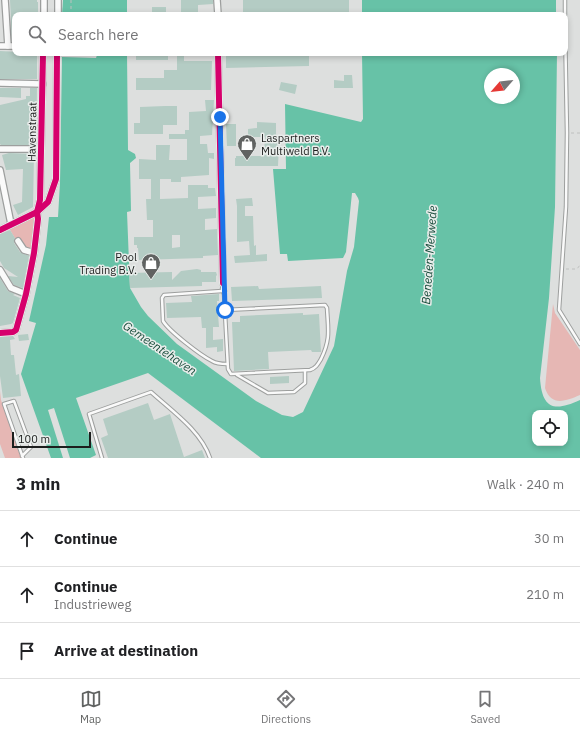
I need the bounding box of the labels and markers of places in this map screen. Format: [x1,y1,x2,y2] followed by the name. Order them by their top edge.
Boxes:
[261,131,331,158] place label: Laspartners Multiweld B.V.
[236,133,258,161] shop icon: Laspartners Multiweld B.V.
[79,250,137,277] place label: Pool Trading B.V.
[140,252,162,280] shop icon: Pool Trading B.V.

